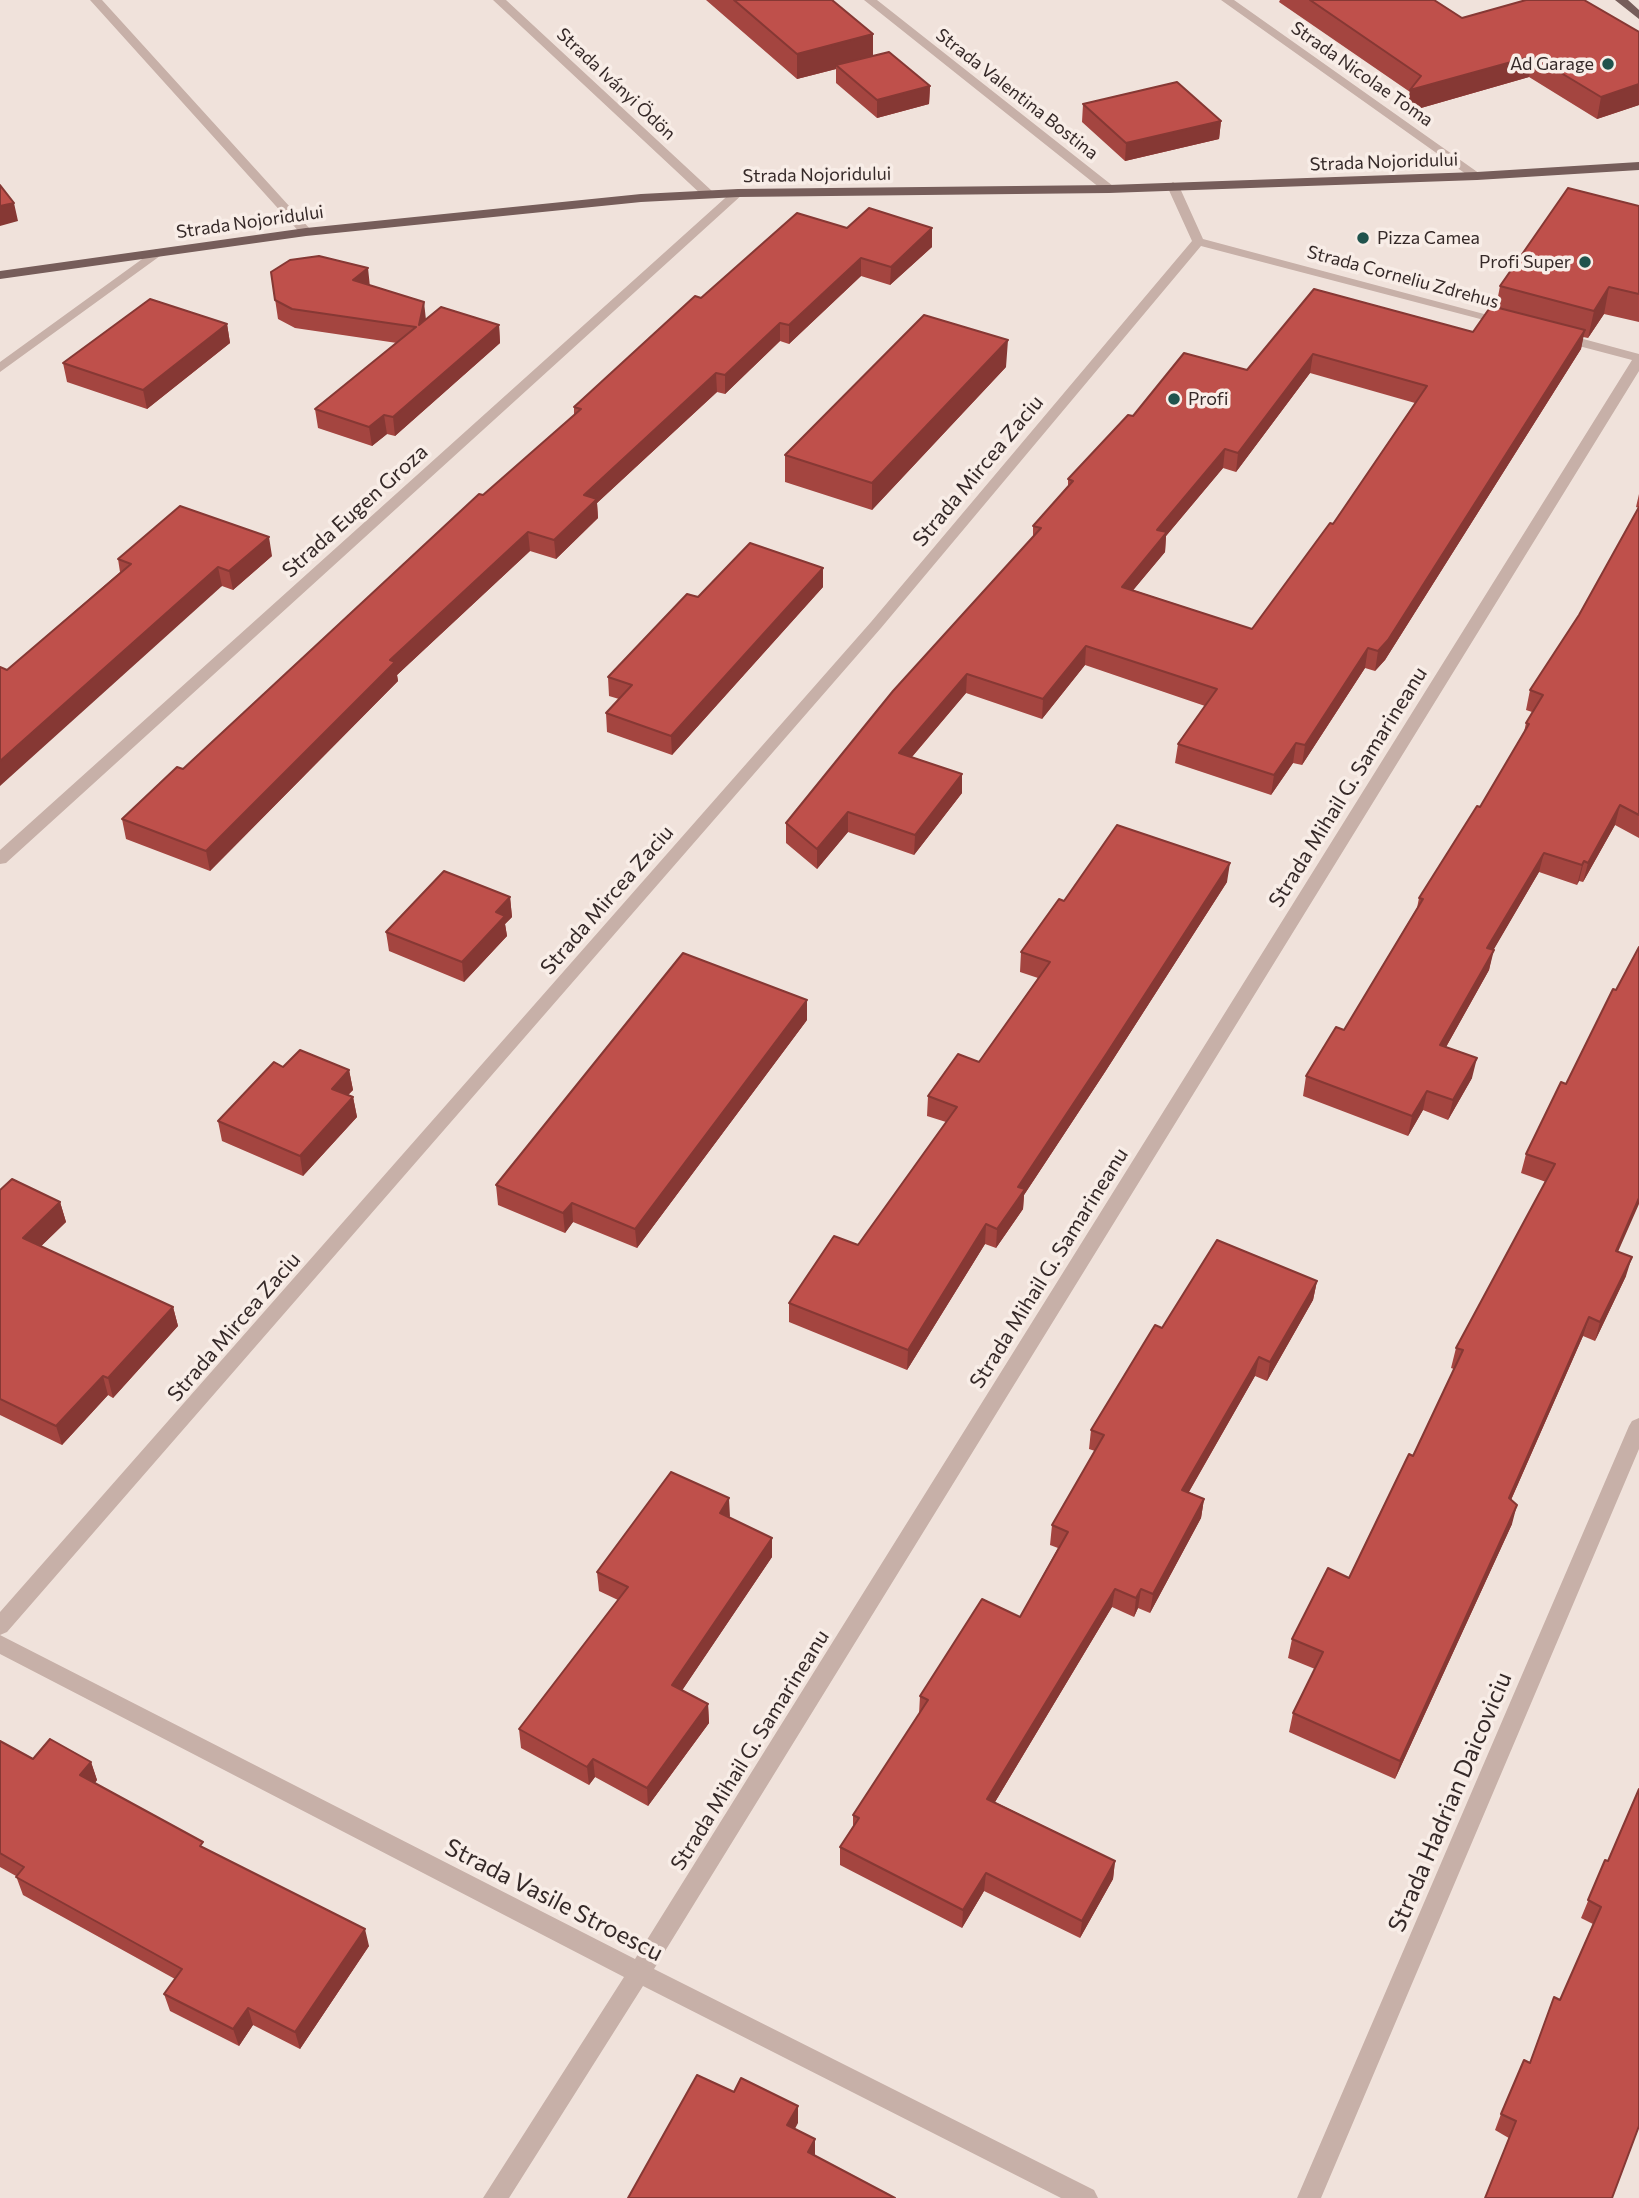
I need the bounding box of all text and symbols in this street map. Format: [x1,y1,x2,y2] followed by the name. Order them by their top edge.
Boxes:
[1287,17,1437,131] street label: Strada Nicolae Toma
[552,23,680,145] street label: Strada Iványi Ödön
[932,24,1102,164] street label: Strada Valentina Bostina
[1510,53,1594,75] place label: Ad Garage
[1600,56,1616,72] marker: Ad Garage
[1309,149,1459,175] street label: Strada Nojoridului
[743,163,891,187] street label: Strada Nojoridului
[175,201,325,243] street label: Strada Nojoridului
[1377,227,1480,249] place label: Pizza Camea
[1355,230,1371,246] marker: Pizza Camea
[1305,241,1501,313] street label: Strada Corneliu Zdrehus
[1479,251,1571,273] place label: Profi Super
[1577,254,1593,270] marker: Profi Super
[1188,388,1229,410] place label: Profi
[907,390,1049,552] street label: Strada Mircea Zaciu
[1166,391,1182,407] marker: Profi
[277,439,433,583] street label: Strada Eugen Groza
[1263,662,1433,912] street label: Strada Mihail G. Samarineanu
[535,820,679,980] street label: Strada Mircea Zaciu
[964,1143,1134,1393] street label: Strada Mihail G. Samarineanu
[162,1247,306,1407] street label: Strada Mircea Zaciu
[665,1625,835,1875] street label: Strada Mihail G. Samarineanu
[1382,1668,1518,1936] street label: Strada Hadrian Daicoviciu
[440,1833,668,1967] street label: Strada Vasile Stroescu

